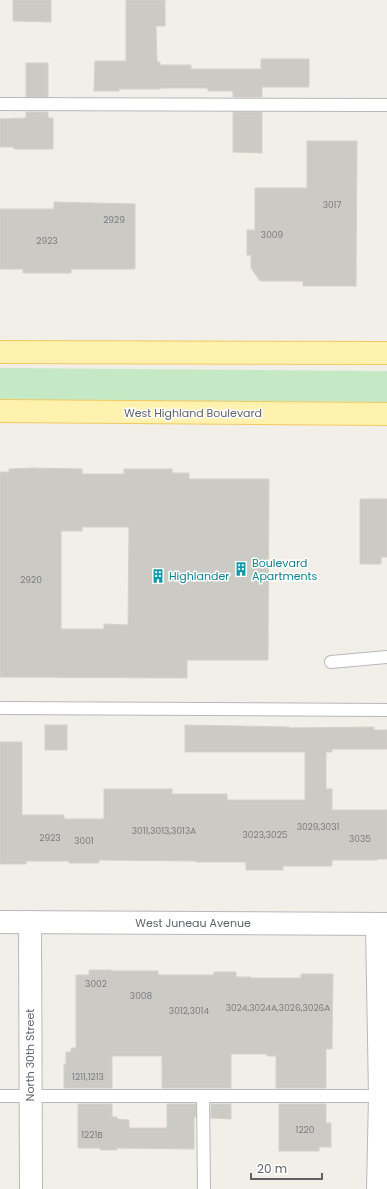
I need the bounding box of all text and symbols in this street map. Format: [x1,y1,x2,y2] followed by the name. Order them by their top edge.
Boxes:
[323,199,341,211] house number: 3017
[103,214,125,226] house number: 2929
[261,229,283,241] house number: 3009
[36,235,58,247] house number: 2923
[124,405,262,421] street label: West Highland Boulevard
[252,555,318,584] place label: Boulevard Apartments
[233,561,249,577] building icon: Boulevard Apartments
[150,568,166,584] building icon: Highlander
[169,568,229,584] place label: Highlander
[20,574,42,586] house number: 2920
[297,821,339,833] house number: 3029,3031
[132,825,196,837] house number: 3011,3013,3013A
[243,829,288,841] house number: 3023,3025
[39,832,61,844] house number: 2923
[349,833,371,845] house number: 3035
[74,835,94,847] house number: 3001
[135,915,251,931] street label: West Juneau Avenue
[85,978,107,990] house number: 3002
[130,990,152,1002] house number: 3008
[226,1002,330,1014] house number: 3024,3024A,3026,3026A
[169,1005,209,1017] house number: 3012,3014
[22,1009,38,1101] street label: North 30th Street
[72,1071,104,1083] house number: 1211,1213
[296,1124,315,1136] house number: 1220
[81,1129,103,1141] house number: 1221B
[251,1155,322,1181] scale bar
[257,1160,287,1177] text: 20 m

